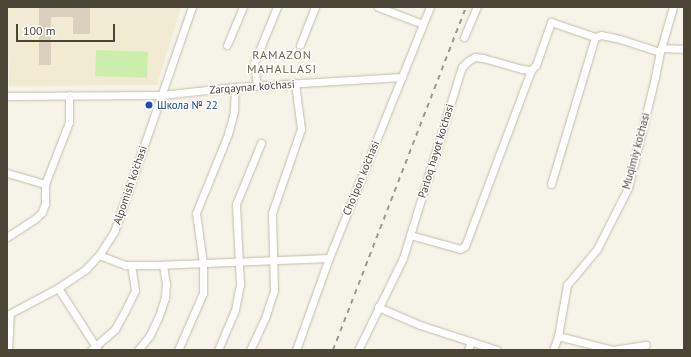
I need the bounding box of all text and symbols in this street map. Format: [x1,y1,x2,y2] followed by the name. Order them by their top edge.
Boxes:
[18,16,117,42] scale bar
[23,23,56,38] text: 100 m
[247,48,317,76] district label: RAMAZON MAHALLASI
[209,77,295,97] street label: Zarqaynar ko'chasi
[157,98,218,112] place label: Школа № 22
[144,100,154,110] marker: Школа № 22
[415,102,457,200] street label: Parloq hayot ko'chasi
[619,111,653,191] street label: Muqimiy ko'chasi
[340,139,382,217] street label: Cho‘lpon ko'chasi
[110,144,150,226] street label: Alpomish ko'chasi

